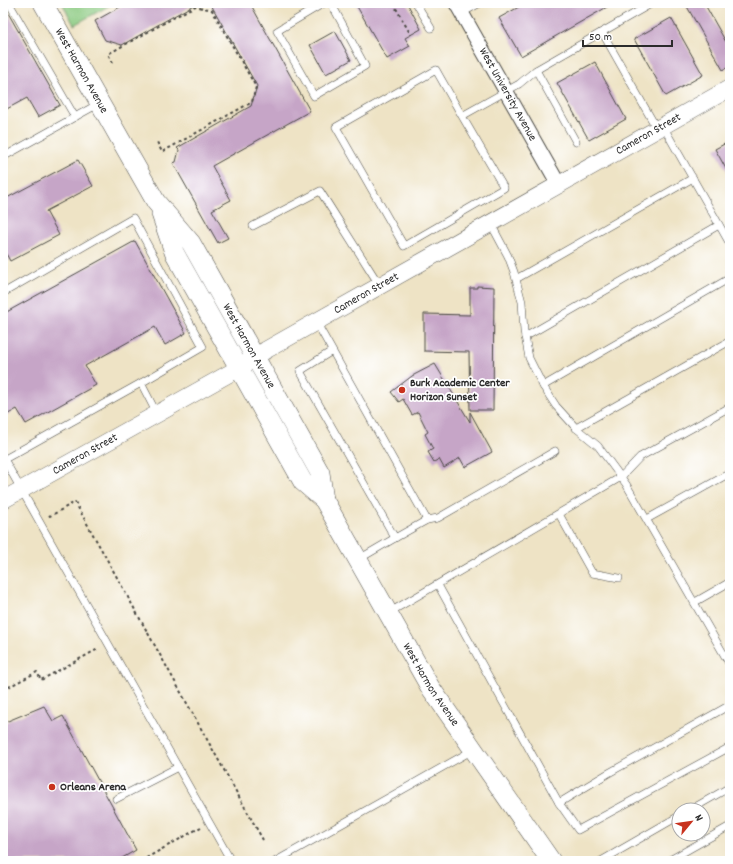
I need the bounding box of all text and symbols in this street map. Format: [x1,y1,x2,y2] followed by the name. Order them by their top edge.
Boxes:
[583,22,672,48] scale bar
[51,25,112,117] street label: West Harmon Avenue
[589,29,612,46] text: 50 m
[474,45,541,144] street label: West University Avenue
[613,109,685,159] street label: Cameron Street
[331,268,402,319] street label: Cameron Street
[218,300,280,392] street label: West Harmon Avenue
[410,375,510,406] place label: Burk Academic Center Horizon Sunset
[397,385,407,395] marker: Burk Academic Center Horizon Sunset
[49,429,121,479] street label: Cameron Street
[398,640,463,730] street label: West Harmon Avenue
[60,779,127,796] place label: Orleans Arena
[47,782,57,792] marker: Orleans Arena
[671,802,711,842] north arrow
[690,812,707,825] text: N

